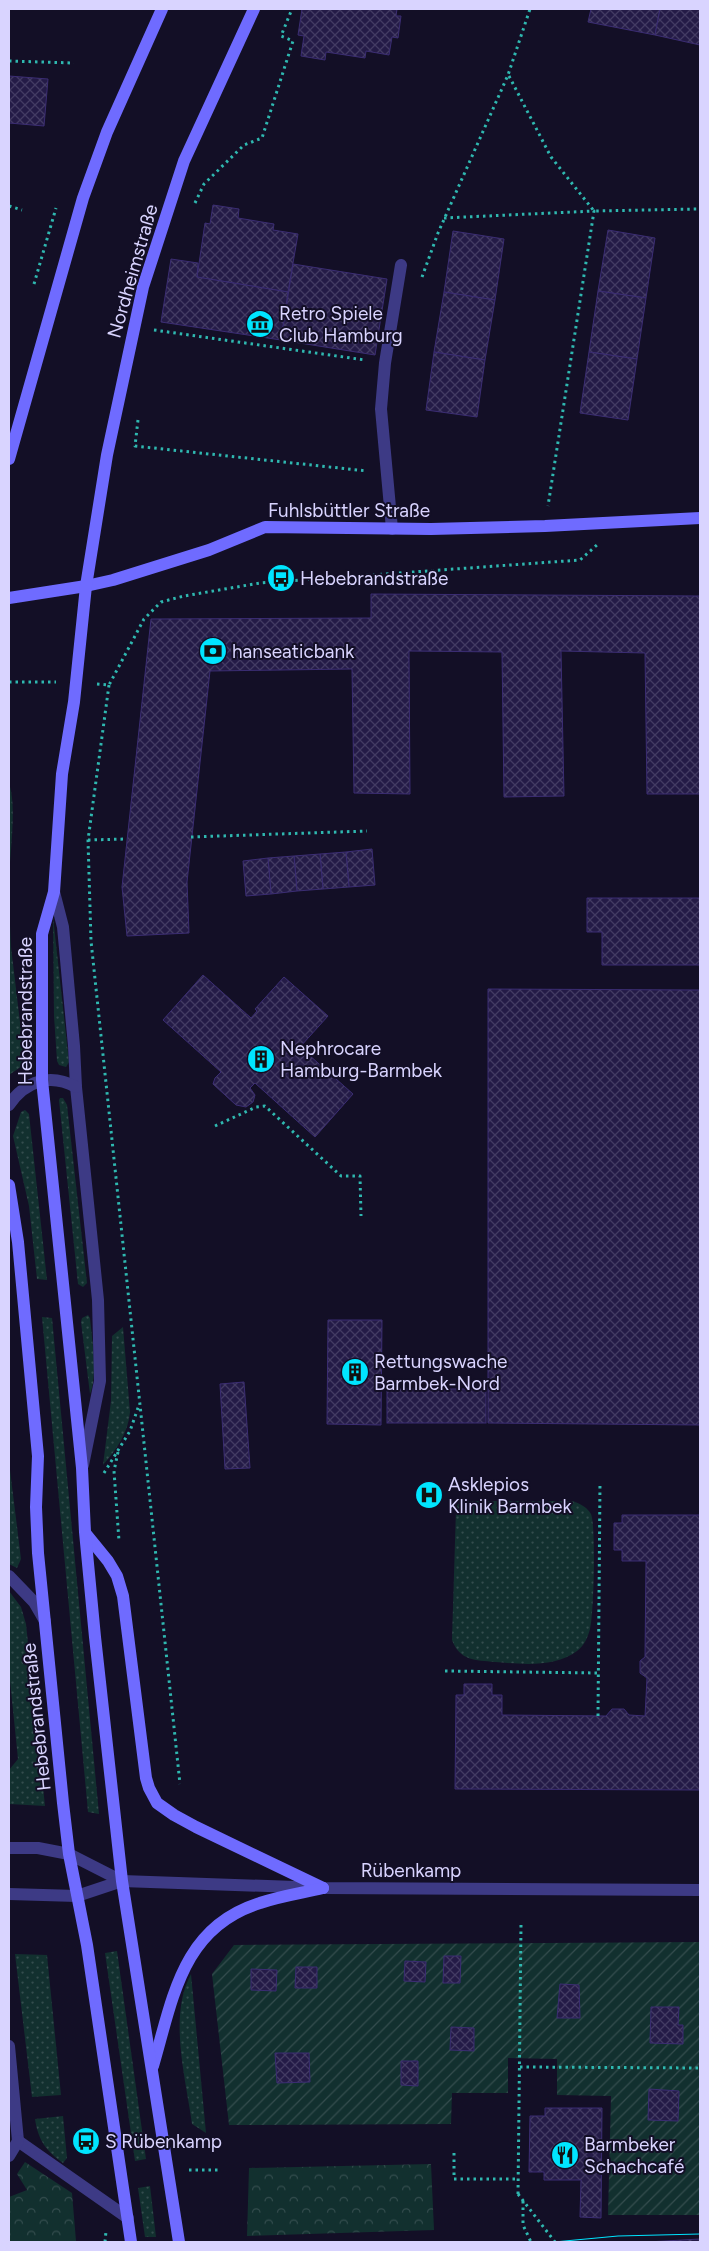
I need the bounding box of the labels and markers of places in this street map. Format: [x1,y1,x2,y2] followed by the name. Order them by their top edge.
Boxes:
[279,302,403,347] place label: Retro Spiele Club Hamburg
[245,309,275,339] museum icon: Retro Spiele Club Hamburg
[266,563,296,593] bus stop icon: Hebebrandstraße
[300,567,448,590] place label: Hebebrandstraße
[198,636,228,666] bank icon: hanseaticbank
[232,640,355,663] place label: hanseaticbank
[280,1037,443,1082] place label: Nephrocare Hamburg-Barmbek
[246,1044,276,1074] building icon: Nephrocare Hamburg-Barmbek
[374,1350,507,1395] place label: Rettungswache Barmbek-Nord
[340,1357,370,1387] building icon: Rettungswache Barmbek-Nord
[448,1473,572,1518] place label: Asklepios Klinik Barmbek
[414,1480,444,1510] hospital icon: Asklepios Klinik Barmbek
[71,2126,101,2156] bus stop icon: S Rübenkamp
[105,2130,222,2153] place label: S Rübenkamp
[584,2133,684,2178] place label: Barmbeker Schachcafé
[550,2140,580,2170] restaurant icon: Barmbeker Schachcafé

